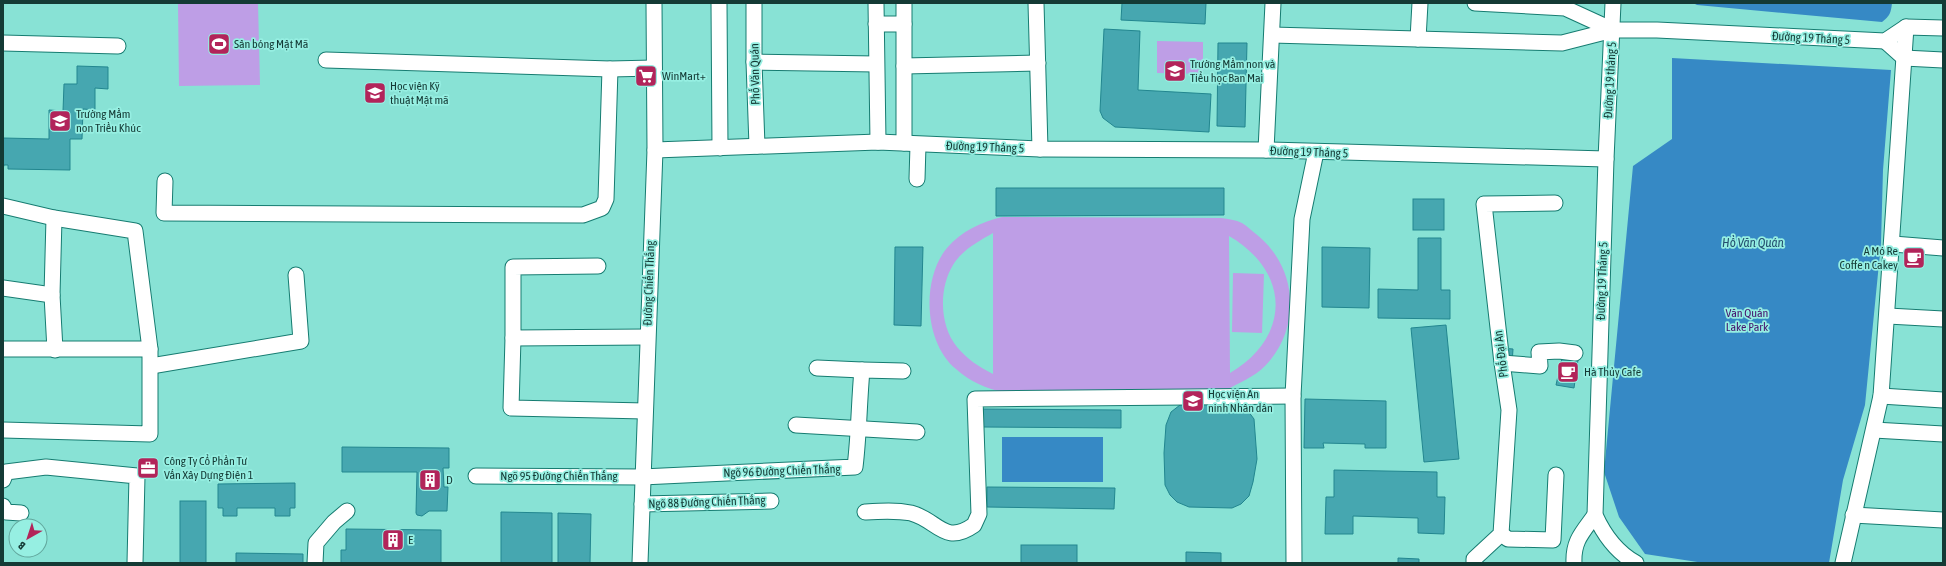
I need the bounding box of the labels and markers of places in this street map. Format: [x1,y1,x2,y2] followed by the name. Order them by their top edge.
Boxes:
[206,31,232,57] sports icon: Sân bóng Mật Mã
[234,37,308,51] place label: Sân bóng Mật Mã
[1190,57,1275,85] place label: Trường Mầm non và Tiểu học Ban Mai
[1162,58,1188,84] school or university icon: Trường Mầm non và Tiểu học Ban Mai
[633,63,659,89] supermarket icon: WinMart+
[662,69,706,83] place label: WinMart+
[390,79,449,107] place label: Học viện Kỹ thuật Mật mã
[362,80,388,106] school or university icon: Học viện Kỹ thuật Mật mã
[76,107,141,135] place label: Trường Mầm non Triều Khúc
[47,108,73,134] school or university icon: Trường Mầm non Triều Khúc
[1840,244,1898,272] place label: A Mó Re Coffe n Cakey
[1901,245,1927,271] cafe icon: A Mó Re Coffe n Cakey
[1555,359,1581,385] cafe icon: Hà Thủy Cafe
[1584,365,1641,379] place label: Hà Thủy Cafe
[1208,387,1273,415] place label: Học viện An ninh Nhân dân
[1180,388,1206,414] school or university icon: Học viện An ninh Nhân dân
[164,454,254,482] place label: Công Ty Cổ Phần Tư Vấn Xây Dựng Điện 1
[135,455,161,481] office icon: Công Ty Cổ Phần Tư Vấn Xây Dựng Điện 1
[417,467,443,493] building icon: D
[446,473,453,487] place label: D
[380,527,406,553] building icon: E
[408,533,413,547] place label: E

